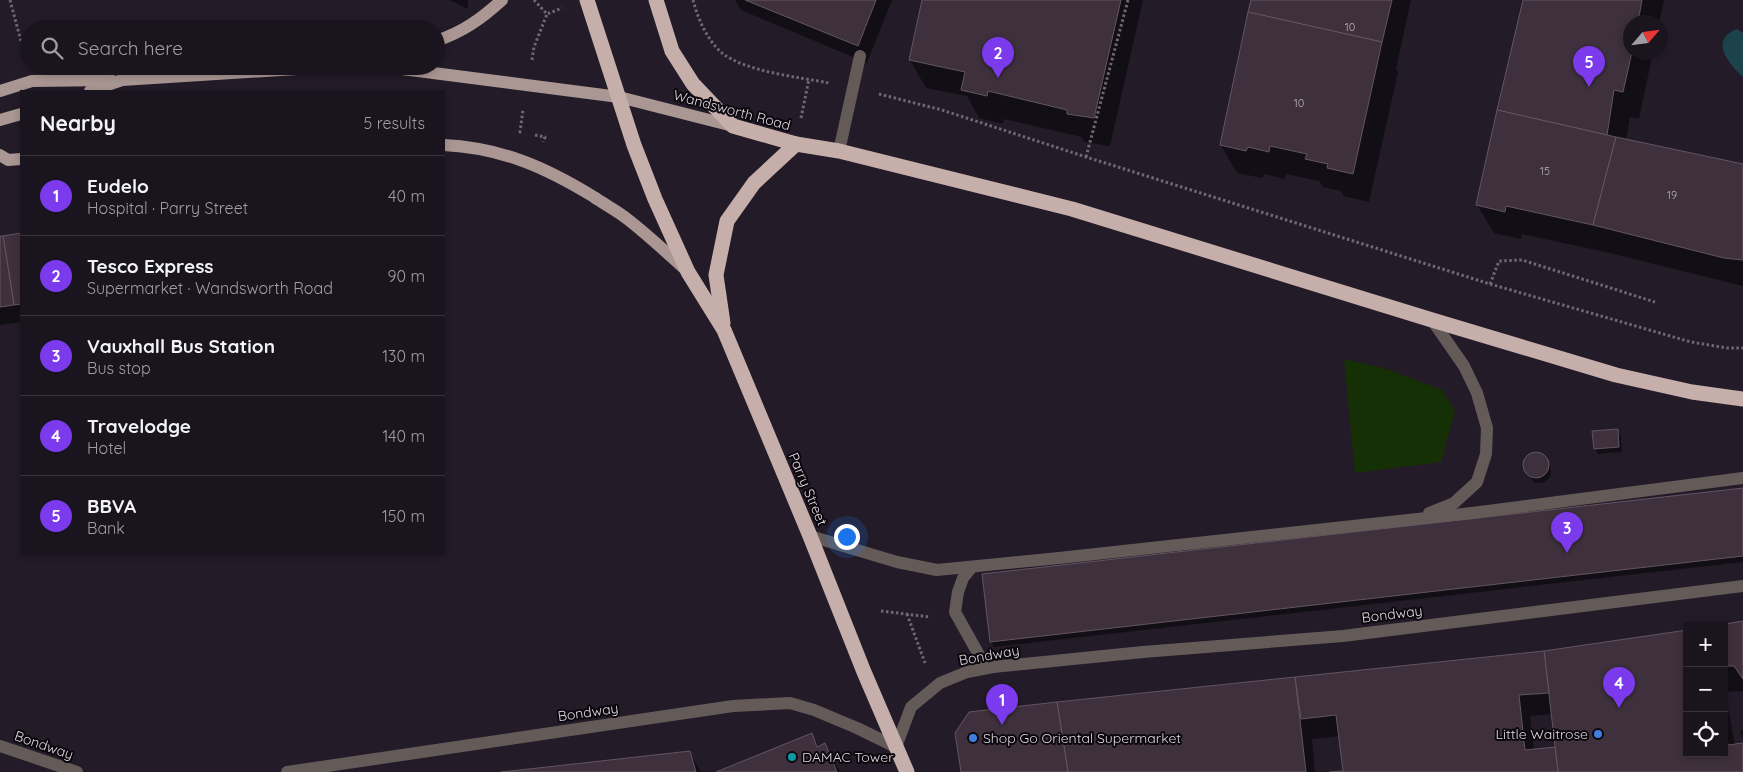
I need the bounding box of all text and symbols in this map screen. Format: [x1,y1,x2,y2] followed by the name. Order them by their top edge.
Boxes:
[1623,15,1668,60] north arrow
[20,20,445,75] search box
[1345,20,1355,34] house number: 10
[38,34,66,62] icon: search
[78,36,183,60] text: Search here
[982,37,1014,78] pin: 2
[1573,46,1605,87] pin: 5
[671,86,793,134] street label: Wandsworth Road
[1294,96,1304,110] house number: 10
[40,110,116,136] text: Nearby
[364,113,425,133] text: 5 results
[1540,164,1550,178] house number: 15
[87,174,149,198] text: Eudelo
[53,186,59,206] text: 1
[388,186,425,206] text: 40 m
[1667,188,1677,202] house number: 19
[87,198,248,218] text: Hospital · Parry Street
[87,254,213,278] text: Tesco Express
[51,266,61,286] text: 2
[388,266,425,286] text: 90 m
[87,278,333,298] text: Supermarket · Wandsworth Road
[87,334,275,358] text: Vauxhall Bus Station
[52,346,60,366] text: 3
[382,346,425,366] text: 130 m
[87,358,151,378] text: Bus stop
[87,414,191,438] text: Travelodge
[51,426,61,446] text: 4
[382,426,425,446] text: 140 m
[87,438,126,458] text: Hotel
[785,450,832,528] street label: Parry Street
[87,494,136,518] text: BBVA
[51,506,61,526] text: 5
[382,506,425,526] text: 150 m
[1551,512,1583,553] pin: 3
[87,518,125,538] text: Bank
[834,524,860,550] your location
[1361,601,1423,627] street label: Bondway
[1683,622,1728,757] map controls
[1683,622,1728,667] button: +
[957,641,1021,669] street label: Bondway
[1603,667,1635,708] pin: 4
[1683,667,1728,712] button: −
[986,684,1018,725] pin: 1
[556,699,620,725] street label: Bondway
[1683,712,1728,757] button: locate
[1496,725,1588,743] place label: Little Waitrose
[12,727,76,763] street label: Bondway
[1592,728,1604,740] marker: Little Waitrose
[983,729,1181,747] place label: Shop Go Oriental Supermarket
[967,732,979,744] marker: Shop Go Oriental Supermarket
[802,748,894,766] place label: DAMAC Tower
[786,751,798,763] marker: DAMAC Tower

